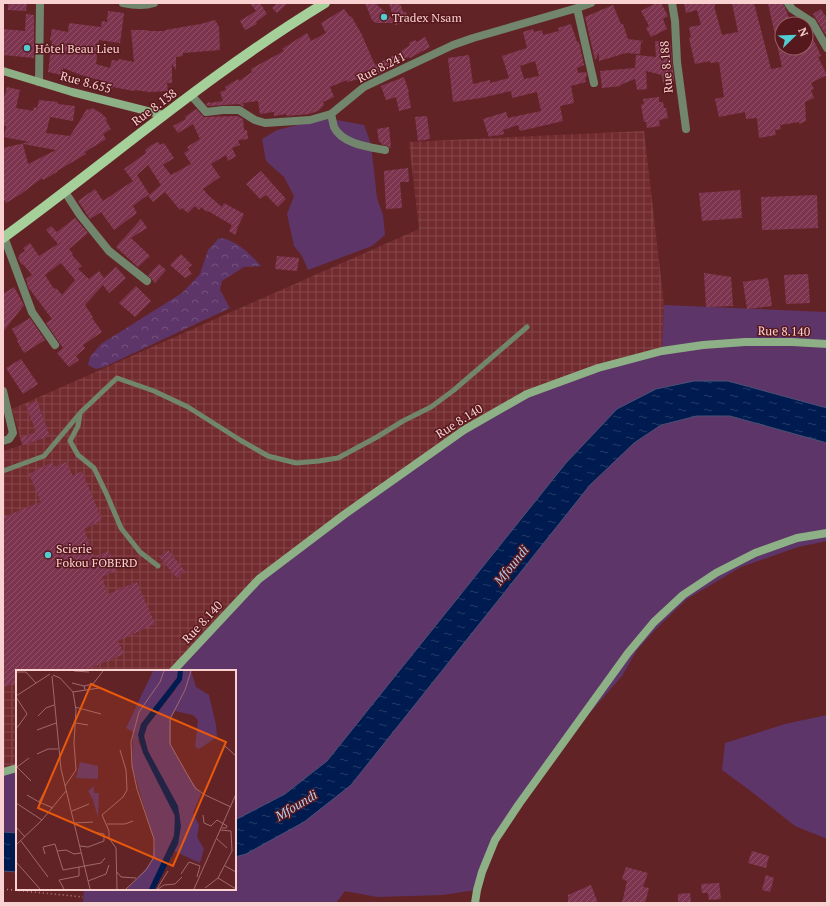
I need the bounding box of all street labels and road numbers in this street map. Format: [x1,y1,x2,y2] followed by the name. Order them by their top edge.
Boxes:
[656,40,676,94] street label: Rue 8.188
[354,48,408,86] street label: Rue 8.241
[59,68,113,96] street label: Rue 8.655
[129,85,179,129] street label: Rue 8.138
[758,323,810,339] street label: Rue 8.140
[433,401,485,441] street label: Rue 8.140
[179,598,225,646] street label: Rue 8.140

